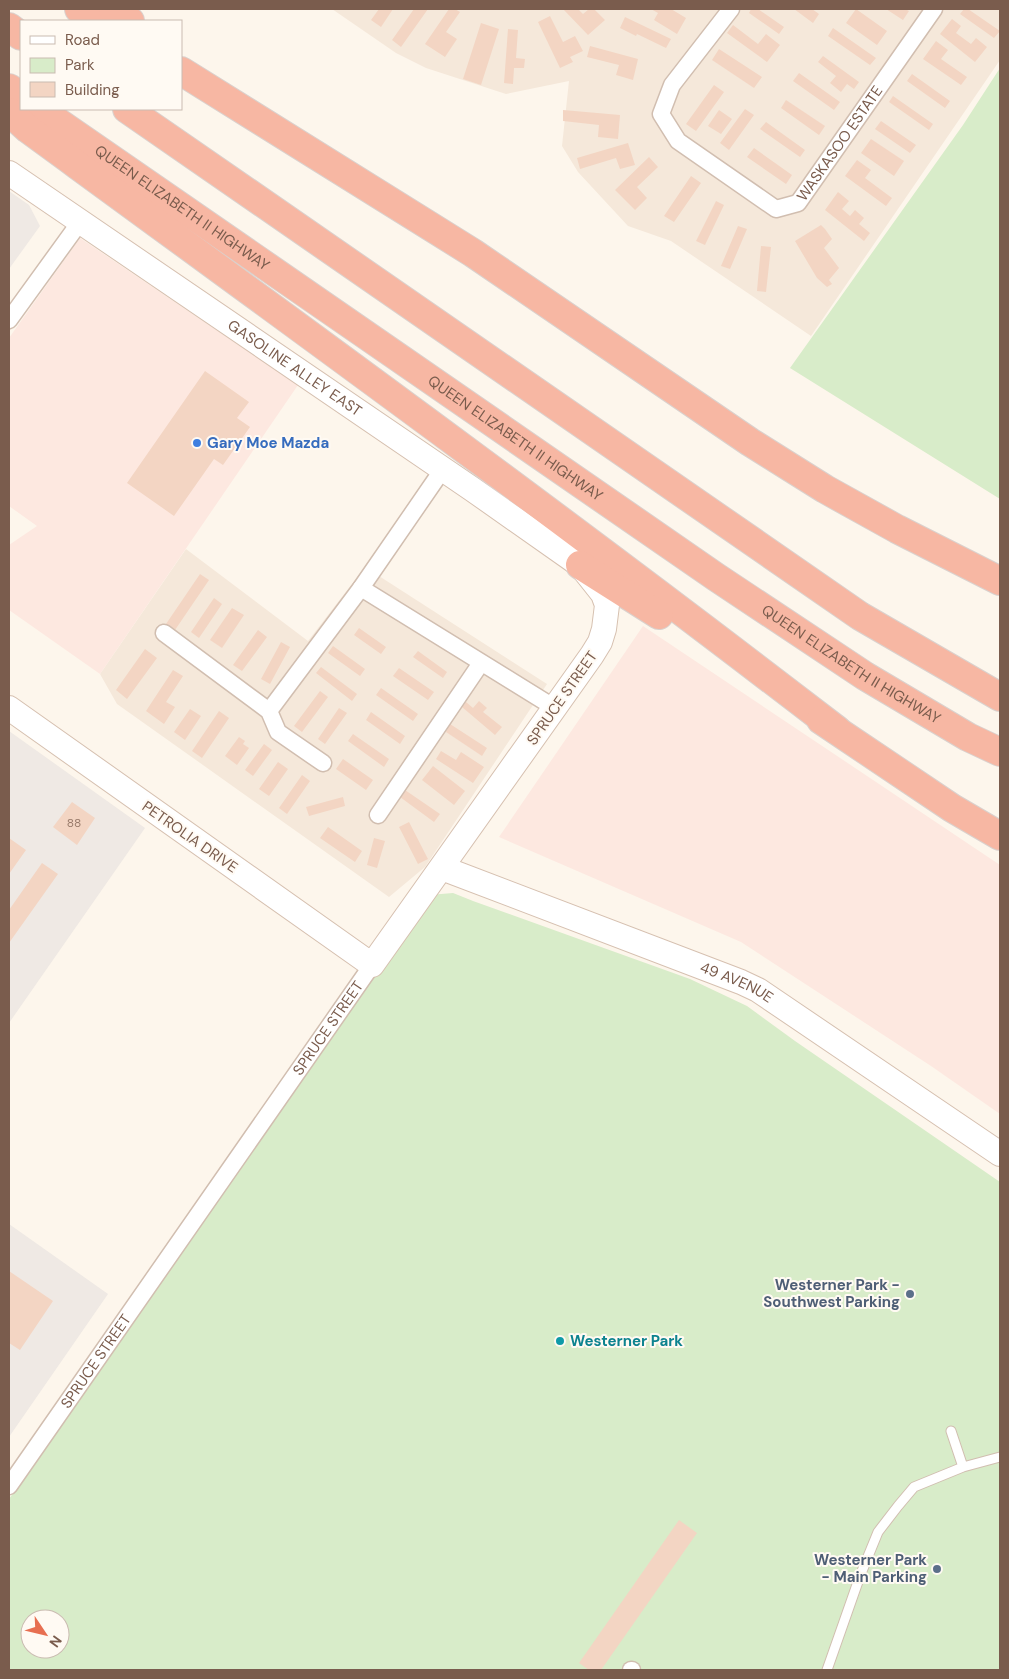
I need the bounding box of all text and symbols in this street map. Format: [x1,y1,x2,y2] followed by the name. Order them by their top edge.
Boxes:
[20,20,182,110] legend
[65,30,100,50] text: Road
[65,55,95,75] text: Park
[65,80,120,100] text: Building
[792,82,887,205] street label: WASKASOO ESTATE
[91,140,274,276] street label: QUEEN ELIZABETH II HIGHWAY
[224,315,366,421] street label: GASOLINE ALLEY EAST
[424,371,607,506] street label: QUEEN ELIZABETH II HIGHWAY
[207,433,329,453] place label: Gary Moe Mazda
[191,437,203,449] marker: Gary Moe Mazda
[758,600,945,729] street label: QUEEN ELIZABETH II HIGHWAY
[522,647,602,749] street label: SPRUCE STREET
[138,796,242,878] street label: PETROLIA DRIVE
[67,815,81,831] house number: 88
[697,957,777,1007] street label: 49 AVENUE
[288,977,368,1079] street label: SPRUCE STREET
[763,1275,900,1312] place label: Westerner Park - Southwest Parking
[904,1288,916,1300] marker: Westerner Park - Southwest Parking
[56,1310,136,1412] street label: SPRUCE STREET
[570,1331,683,1351] place label: Westerner Park
[554,1335,566,1347] marker: Westerner Park
[814,1550,927,1587] place label: Westerner Park - Main Parking
[931,1563,943,1575] marker: Westerner Park - Main Parking
[20,1609,70,1659] north arrow
[45,1632,66,1651] text: N

